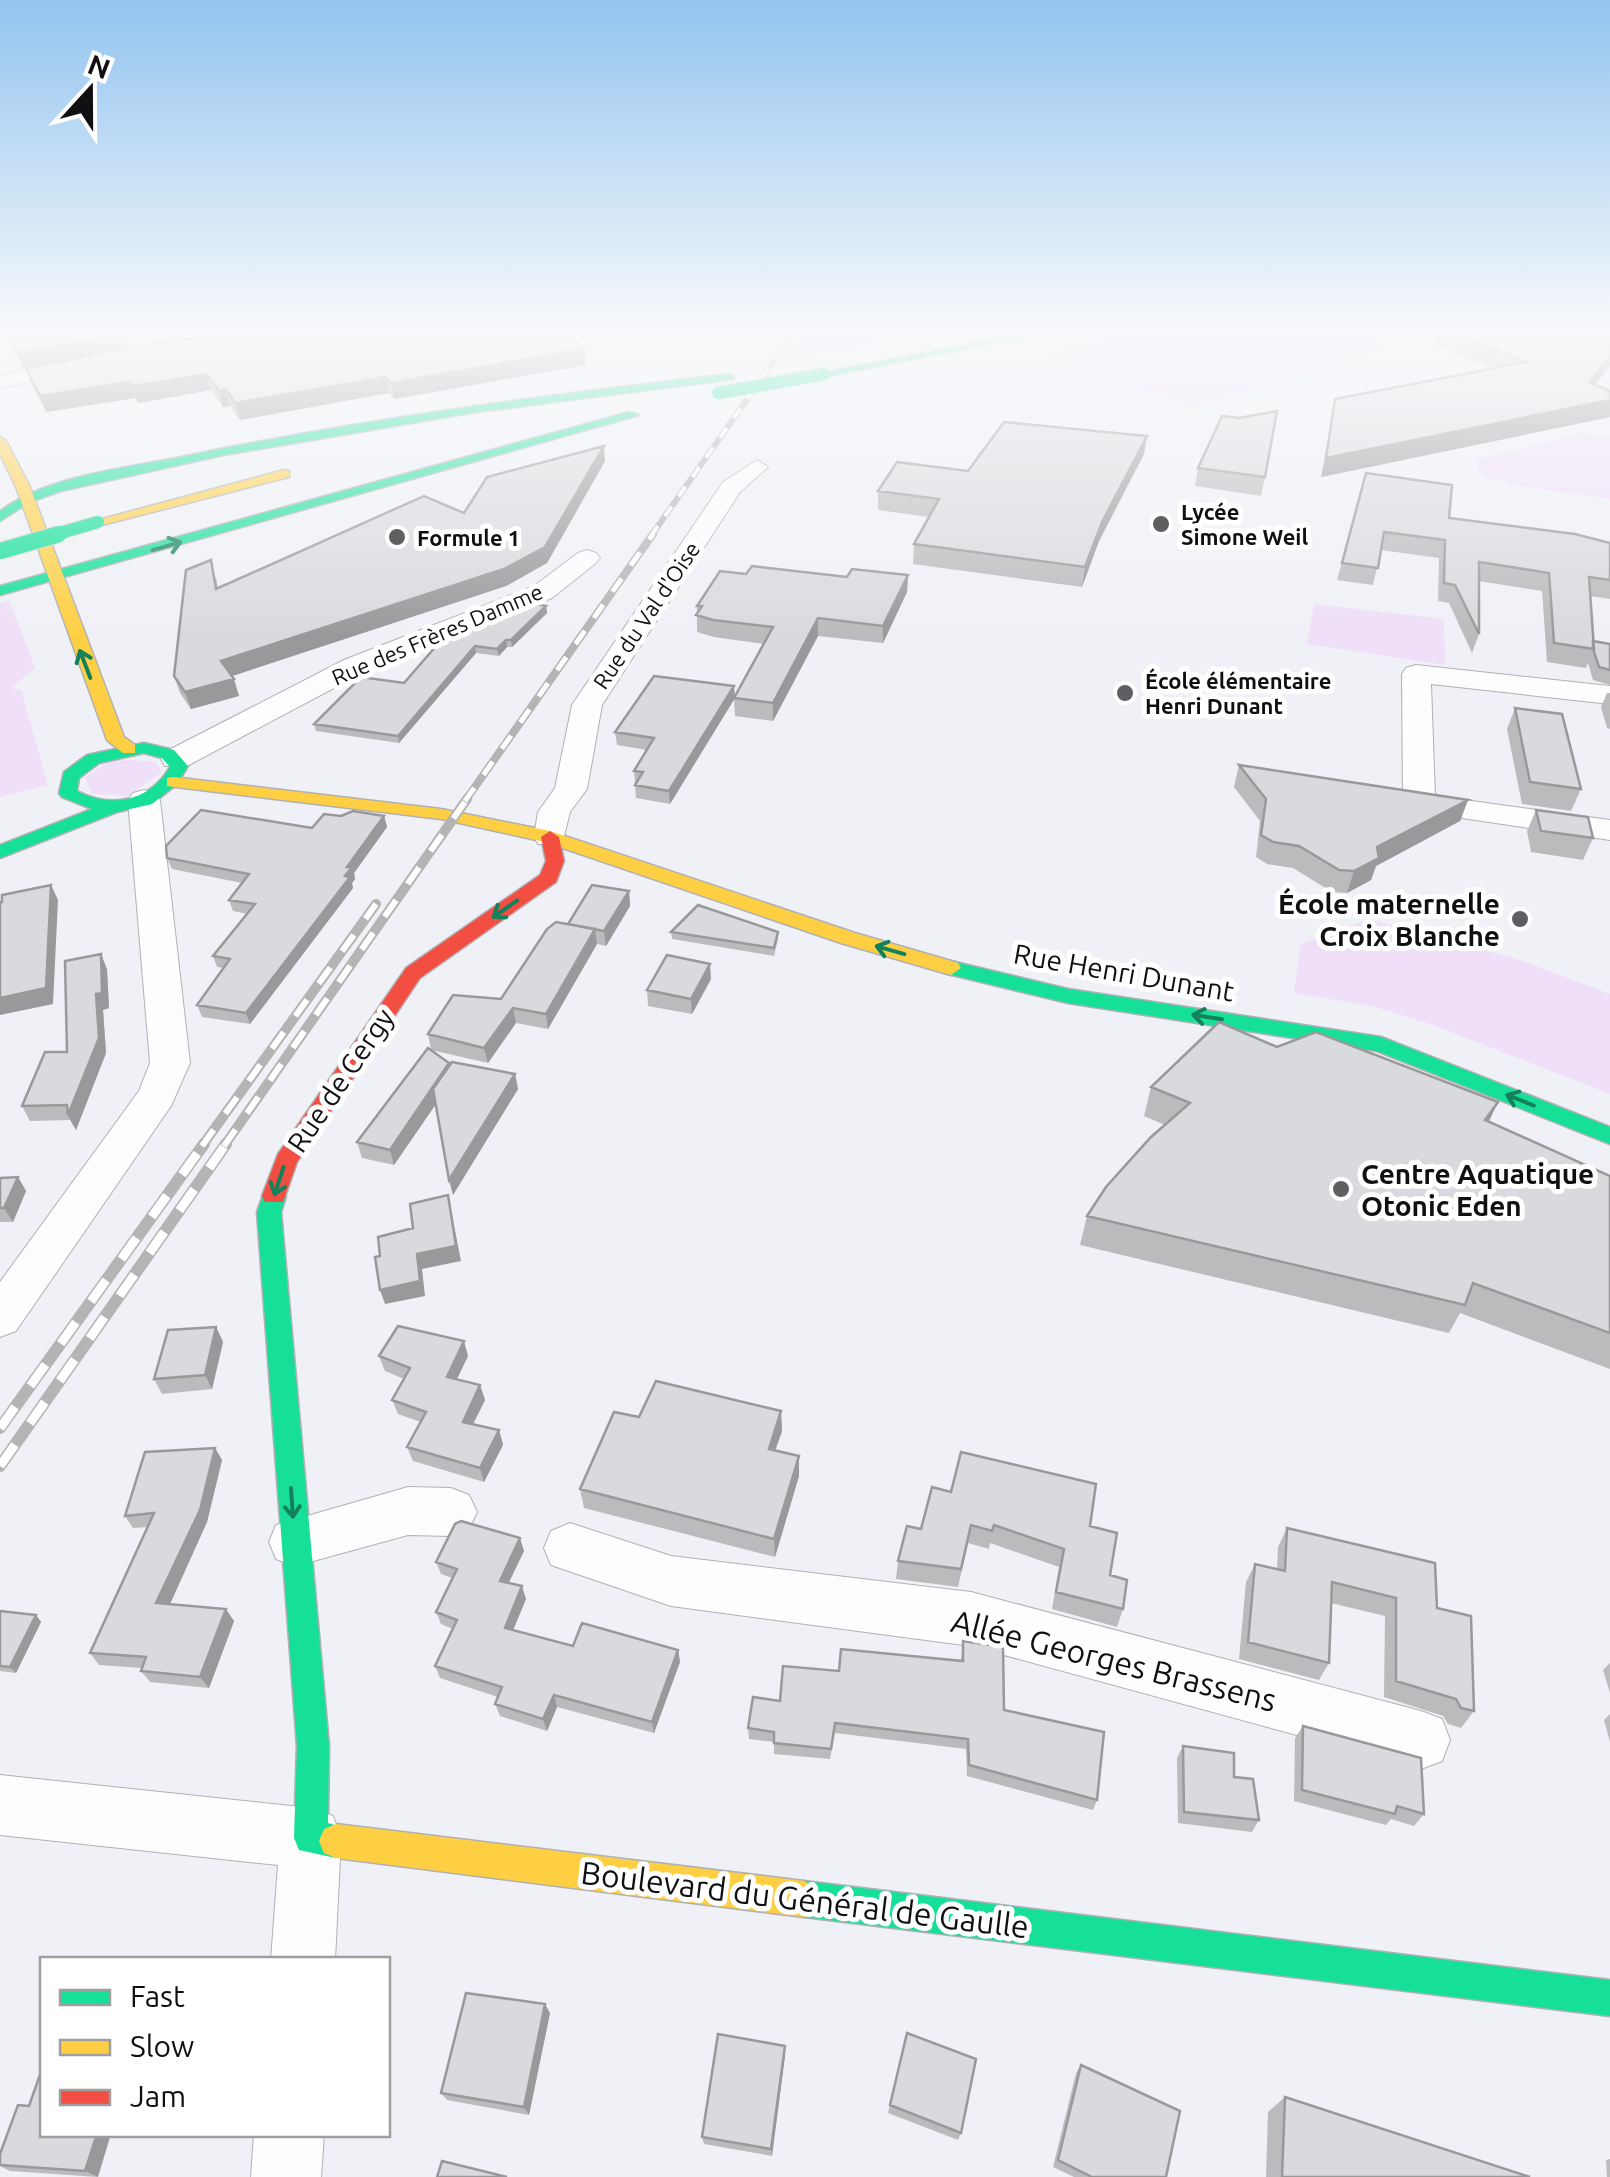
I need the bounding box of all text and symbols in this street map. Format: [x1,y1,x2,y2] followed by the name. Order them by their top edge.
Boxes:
[40,40,140,140] north arrow
[84,48,114,84] text: N
[1181,499,1308,549] place label: Lycée Simone Weil
[1150,513,1172,535] marker: Lycée Simone Weil
[417,525,520,550] place label: Formule 1
[386,526,408,548] marker: Formule 1
[151,536,183,554] one-way arrow
[588,537,704,693] street label: Rue du Val d'Oise
[328,578,546,690] street label: Rue des Frères Damme
[75,649,93,680] one-way arrow
[1145,668,1331,718] place label: École élémentaire Henri Dunant
[1114,682,1136,704] marker: École élémentaire Henri Dunant
[1278,887,1500,951] place label: École maternelle Croix Blanche
[491,898,519,919] one-way arrow
[1509,908,1531,930] marker: École maternelle Croix Blanche
[1011,937,1237,1007] street label: Rue Henri Dunant
[875,940,906,959] one-way arrow
[281,1002,399,1158] street label: Rue de Cergy
[1192,1007,1224,1026] one-way arrow
[1505,1089,1535,1107] one-way arrow
[1361,1158,1594,1221] place label: Centre Aquatique Otonic Eden
[269,1165,287,1196] one-way arrow
[1330,1178,1352,1200] marker: Centre Aquatique Otonic Eden
[283,1487,302,1519] one-way arrow
[948,1602,1280,1718] street label: Allée Georges Brassens
[579,1854,1031,1944] street label: Boulevard du Général de Gaulle
[40,1957,390,2137] legend
[130,1979,185,2013] text: Fast
[130,2029,194,2063] text: Slow
[130,2079,186,2113] text: Jam

